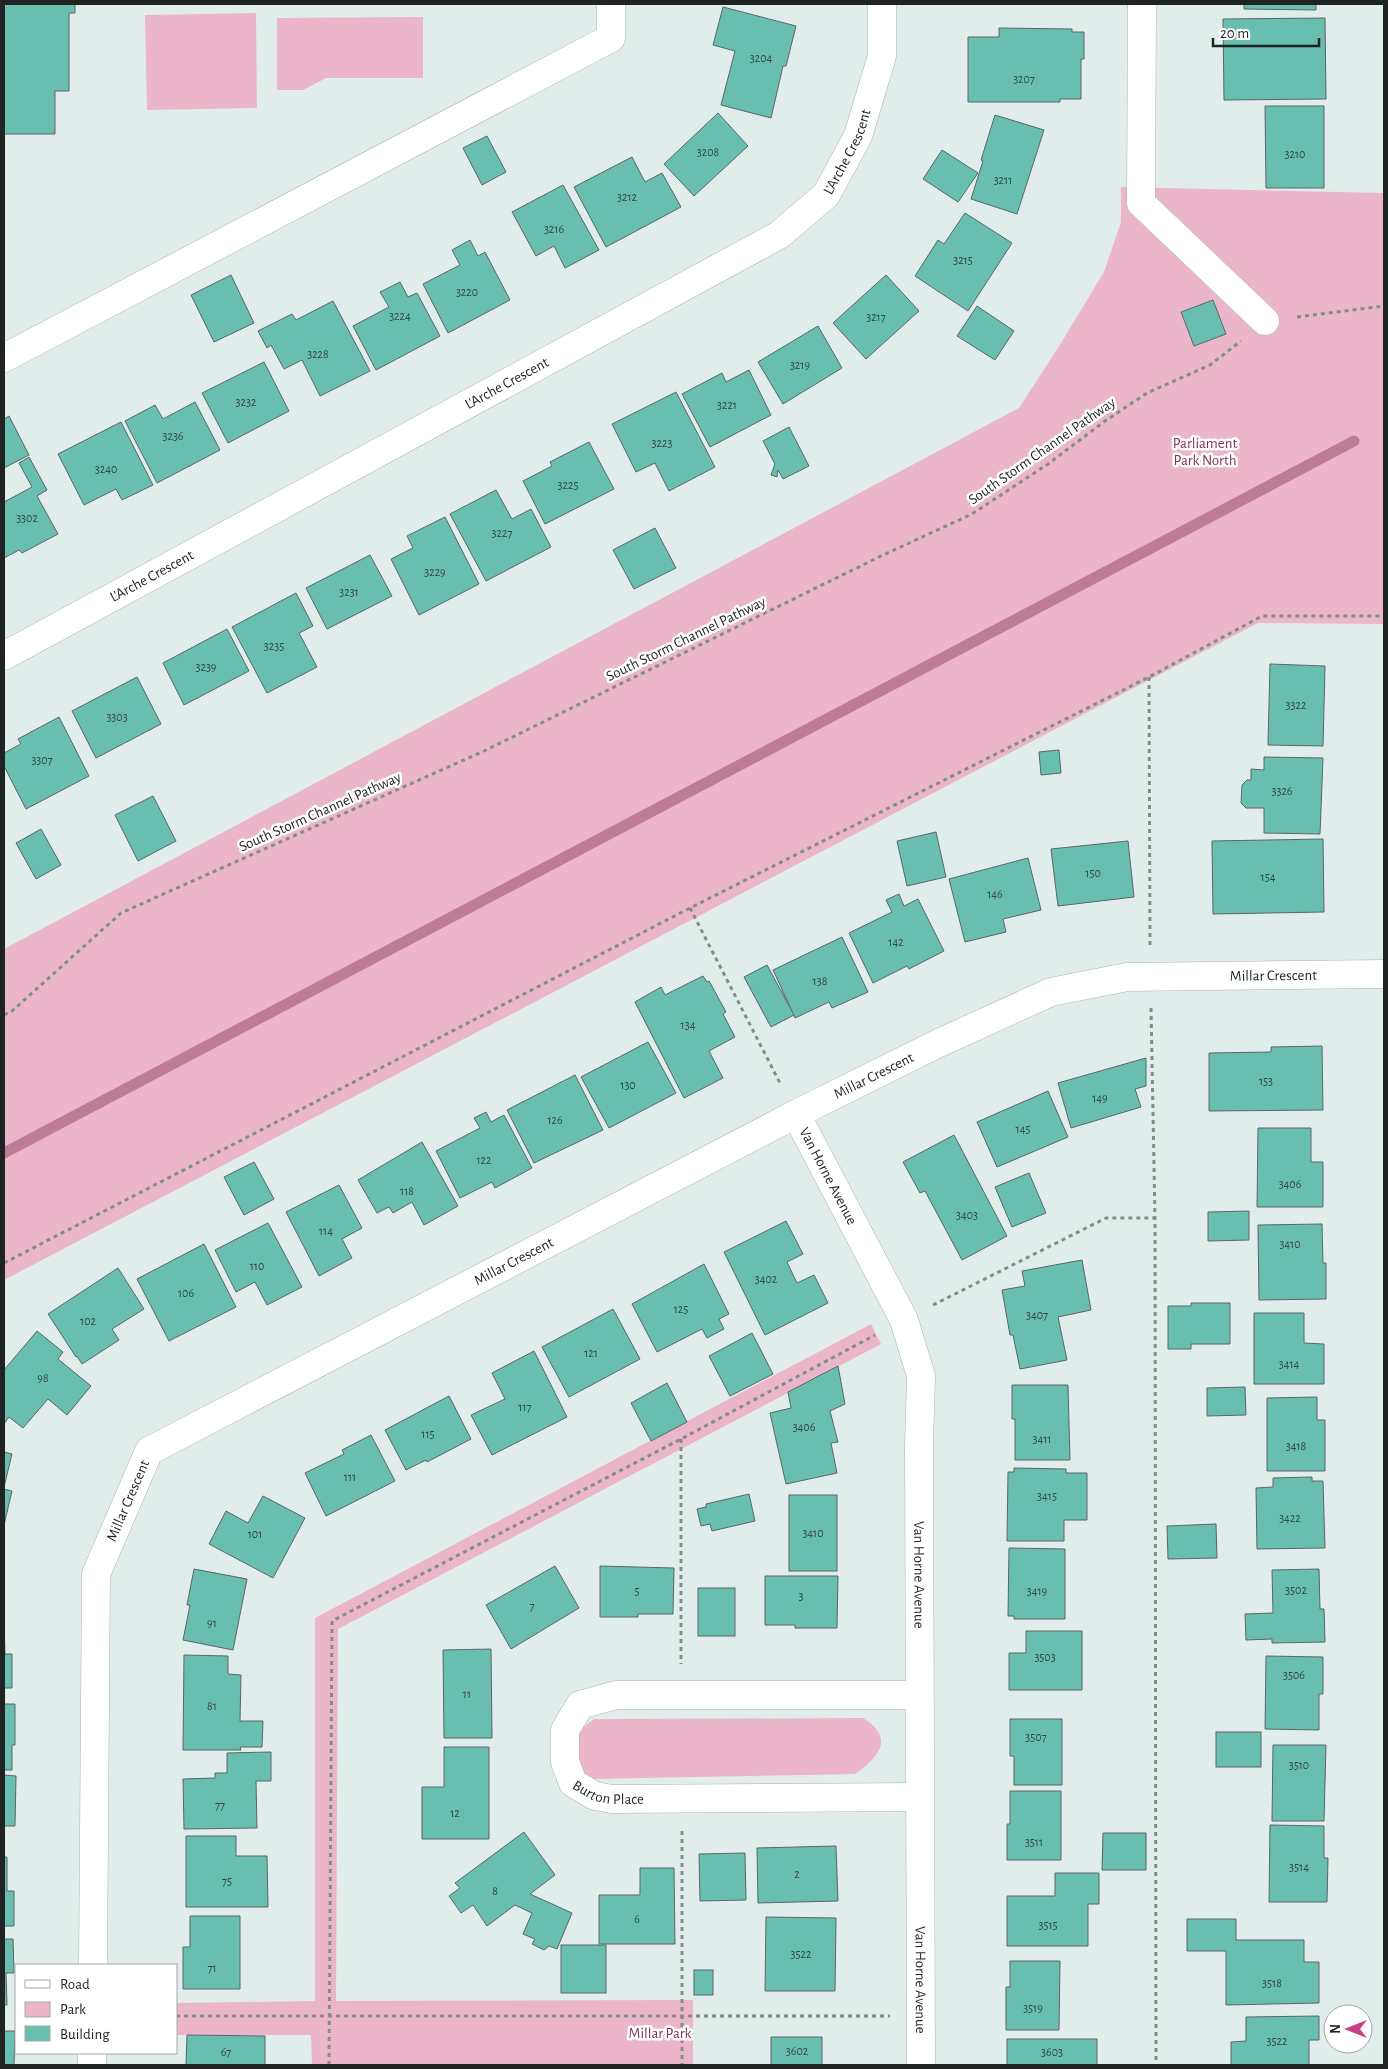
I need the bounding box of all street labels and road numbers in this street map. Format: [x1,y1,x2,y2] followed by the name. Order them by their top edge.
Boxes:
[820,107,873,197] street label: L'Arche Crescent
[462,354,551,412] street label: L'Arche Crescent
[966,394,1119,507] street label: South Storm Channel Pathway
[107,547,196,605] street label: L'Arche Crescent
[604,594,769,684] street label: South Storm Channel Pathway
[237,769,404,855] street label: South Storm Channel Pathway
[1230,967,1317,983] street label: Millar Crescent
[831,1049,916,1102] street label: Millar Crescent
[797,1125,860,1227] street label: Van Horne Avenue
[471,1234,556,1288] street label: Millar Crescent
[104,1457,152,1544] street label: Millar Crescent
[912,1521,927,1629] street label: Van Horne Avenue
[570,1777,644,1807] street label: Burton Place
[913,1926,928,2034] street label: Van Horne Avenue

